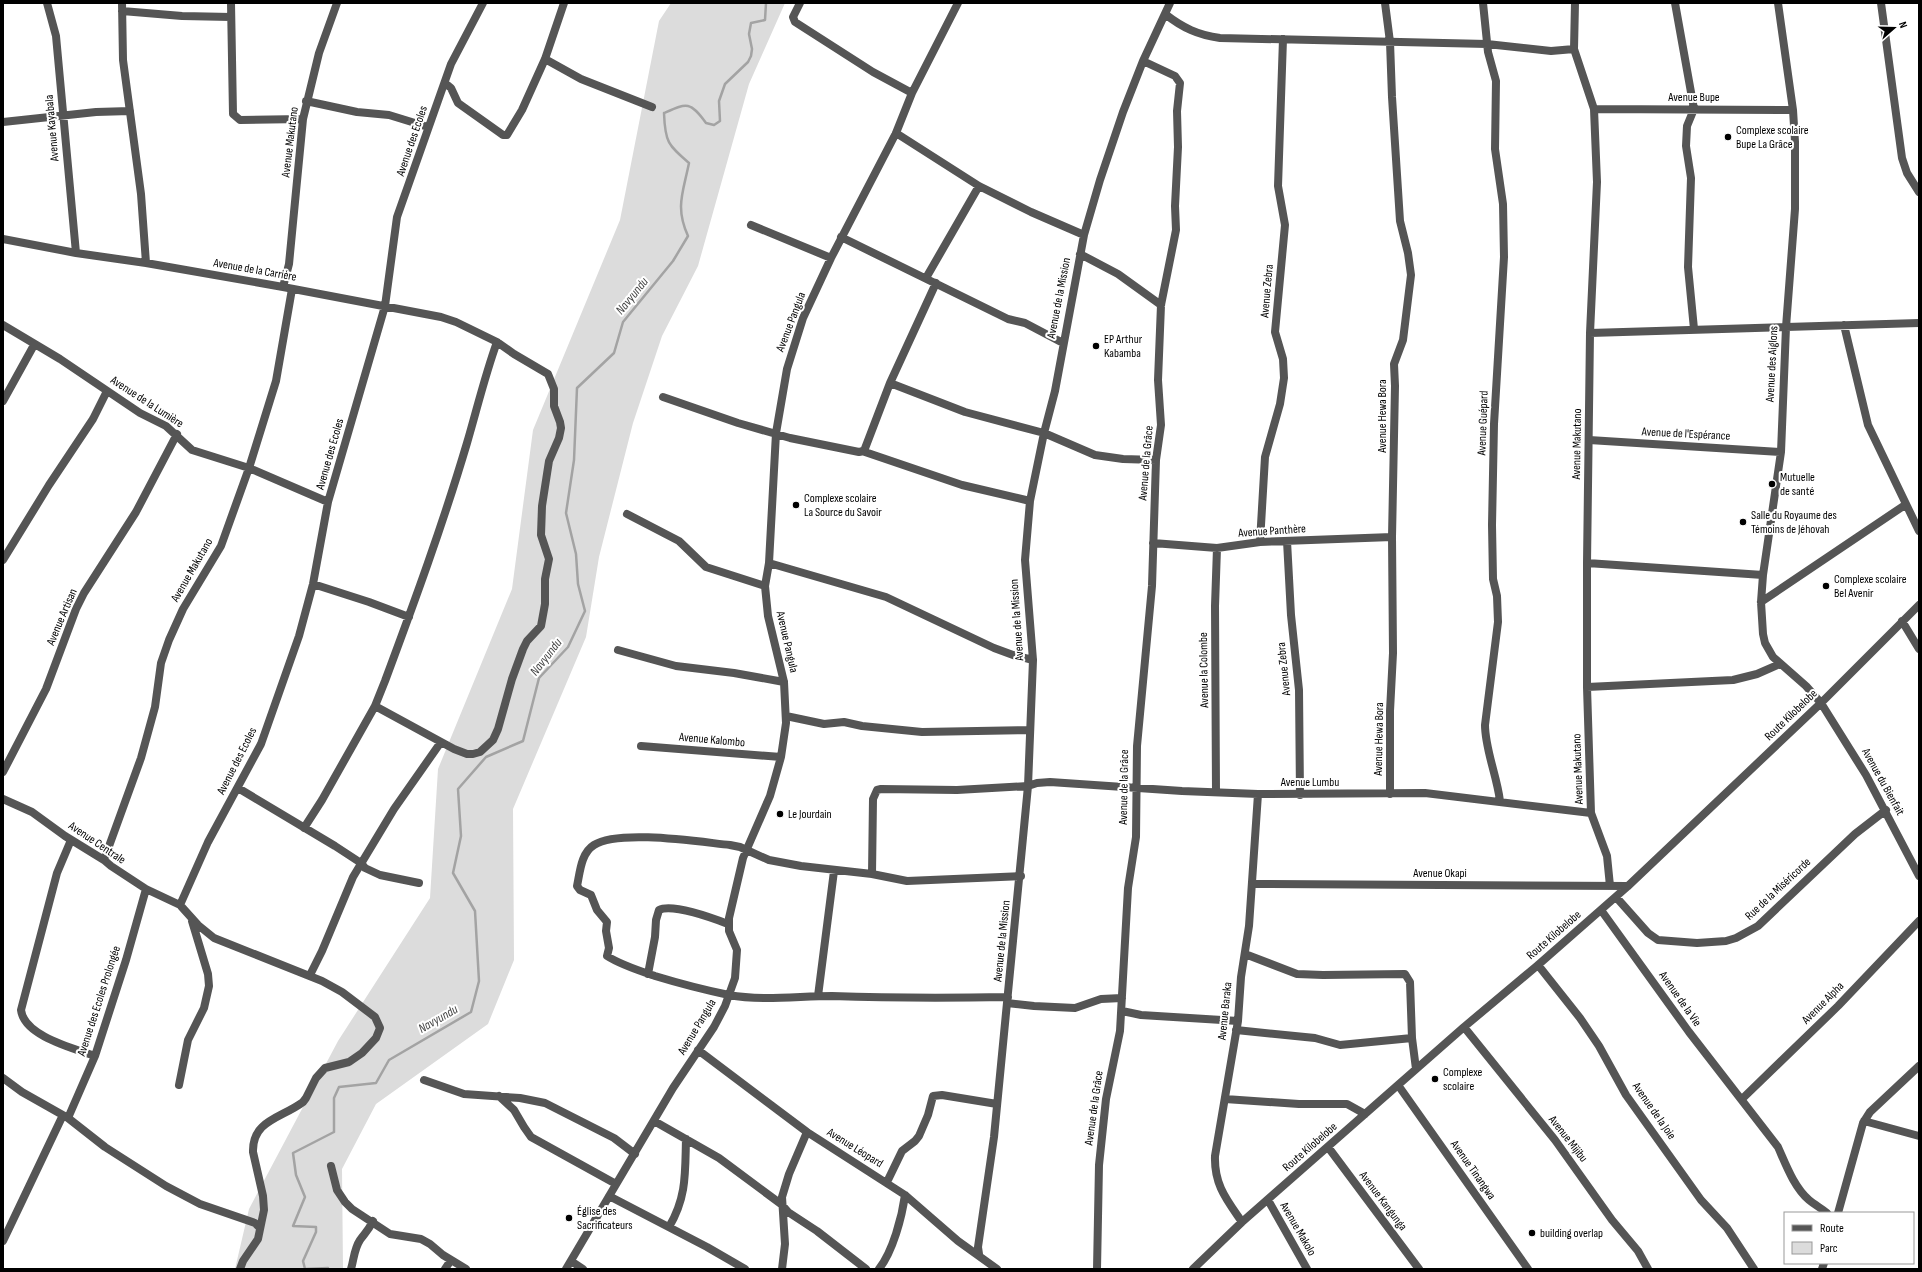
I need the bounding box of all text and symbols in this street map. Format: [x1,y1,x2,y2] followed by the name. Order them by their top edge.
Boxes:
[1874,8,1914,48] north arrow
[1896,20,1910,30] text: N
[1667,90,1720,105] street label: Avenue Bupe
[42,94,62,163] street label: Avenue Kayabala
[393,104,431,179] street label: Avenue des Ecoles
[278,106,302,179] street label: Avenue Makutano
[1736,123,1809,152] place label: Complexe scolaire Bupe La Grâce
[1723,132,1733,142] marker: Complexe scolaire Bupe La Grâce
[211,255,298,285] street label: Avenue de la Carrière
[1044,256,1074,341] street label: Avenue de la Mission
[1257,263,1277,319] street label: Avenue Zebra
[612,274,652,318] water label: Navyundu
[772,290,809,355] street label: Avenue Pangula
[1762,326,1781,403] street label: Avenue des Aiglons
[1104,332,1143,361] place label: EP Arthur Kabamba
[1091,341,1101,351] marker: EP Arthur Kabamba
[107,372,186,431] street label: Avenue de la Lumière
[1375,379,1390,454] street label: Avenue Hewa Bora
[1474,390,1492,457] street label: Avenue Guépard
[1569,408,1585,481] street label: Avenue Makutano
[312,417,347,492] street label: Avenue des Ecoles
[1640,424,1731,444] street label: Avenue de l'Espérance
[1135,425,1157,502] street label: Avenue de la Grâce
[1780,470,1815,499] place label: Mutuelle de santé
[1767,479,1777,489] marker: Mutuelle de santé
[804,491,882,520] place label: Complexe scolaire La Source du Savoir
[791,500,801,510] marker: Complexe scolaire La Source du Savoir
[1751,508,1837,537] place label: Salle du Royaume des Témoins de Jéhovah
[1738,517,1748,527] marker: Salle du Royaume des Témoins de Jéhovah
[1237,521,1306,541] street label: Avenue Panthère
[167,536,216,605] street label: Avenue Makutano
[1834,572,1907,601] place label: Complexe scolaire Bel Avenir
[1007,579,1027,662] street label: Avenue de la Mission
[1821,581,1831,591] marker: Complexe scolaire Bel Avenir
[43,586,81,649] street label: Avenue Artisan
[772,609,801,675] street label: Avenue Pangula
[1196,632,1212,709] street label: Avenue la Colombe
[526,635,566,679] water label: Navyundu
[1274,641,1294,697] street label: Avenue Zebra
[1762,686,1821,744] street label: Route Kilobelobe
[1371,702,1387,777] street label: Avenue Hewa Bora
[213,725,260,798] street label: Avenue des Ecoles
[677,730,746,750] street label: Avenue Kalombo
[1569,733,1587,806] street label: Avenue Makutano
[1858,745,1908,819] street label: Avenue du Bienfait
[1116,749,1132,826] street label: Avenue de la Grâce
[1280,775,1339,790] street label: Avenue Lumbu
[788,807,832,822] place label: Le Jourdain
[775,809,785,819] marker: Le Jourdain
[65,818,129,868] street label: Avenue Centrale
[1742,854,1814,923] street label: Rue de la Miséricorde
[1412,866,1467,881] street label: Avenue Okapi
[990,899,1014,984] street label: Avenue de la Mission
[1524,907,1584,963] street label: Route Kilobelobe
[74,944,124,1059] street label: Avenue des Ecoles Prolongée
[1655,968,1705,1030] street label: Avenue de la Vie
[1798,979,1847,1028] street label: Avenue Alpha
[1214,981,1236,1042] street label: Avenue Baraka
[674,996,720,1059] street label: Avenue Pangula
[415,1001,461,1037] water label: Navyundu
[1443,1065,1483,1094] place label: Complexe scolaire
[1081,1070,1107,1147] street label: Avenue de la Grâce
[1430,1074,1440,1084] marker: Complexe scolaire
[1628,1079,1679,1143] street label: Avenue de la Joie
[1545,1112,1591,1165] street label: Avenue Mijibu
[1280,1119,1340,1175] street label: Route Kilobelobe
[823,1124,886,1171] street label: Avenue Léopard
[1446,1137,1499,1203] street label: Avenue Tinangwa
[1355,1168,1410,1234] street label: Avenue Kangunga
[1276,1199,1319,1259] street label: Avenue Makolo
[577,1204,633,1233] place label: Église des Sacrificateurs
[1784,1212,1914,1264] legend
[564,1213,574,1223] marker: Église des Sacrificateurs
[1820,1221,1844,1236] text: Route
[1540,1226,1603,1241] place label: building overlap
[1527,1228,1537,1238] marker: building overlap
[1820,1241,1838,1256] text: Parc

